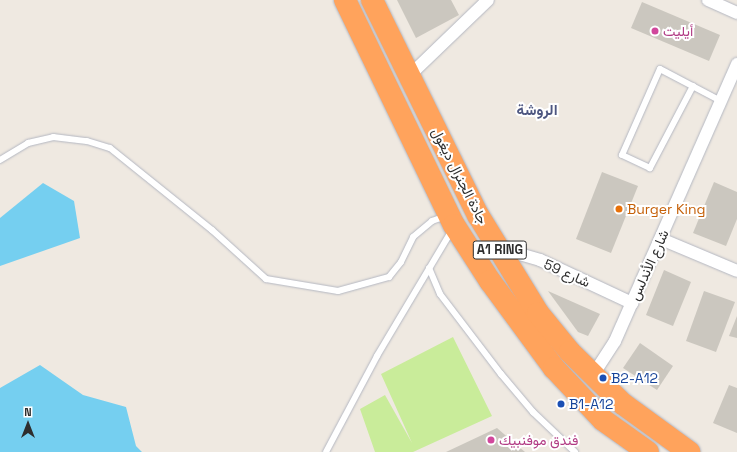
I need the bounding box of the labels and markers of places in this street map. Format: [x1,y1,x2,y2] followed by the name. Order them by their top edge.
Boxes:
[663,23,693,39] place label: أيليت
[650,26,660,36] marker: أيليت
[627,201,706,217] place label: Burger King
[614,204,624,214] marker: Burger King
[611,370,658,386] place label: B2-A12
[598,373,608,383] marker: B2-A12
[569,396,613,412] place label: B1-A12
[556,399,566,409] marker: B1-A12
[499,432,578,448] place label: فندق موفنبيك
[486,435,496,445] marker: فندق موفنبيك

